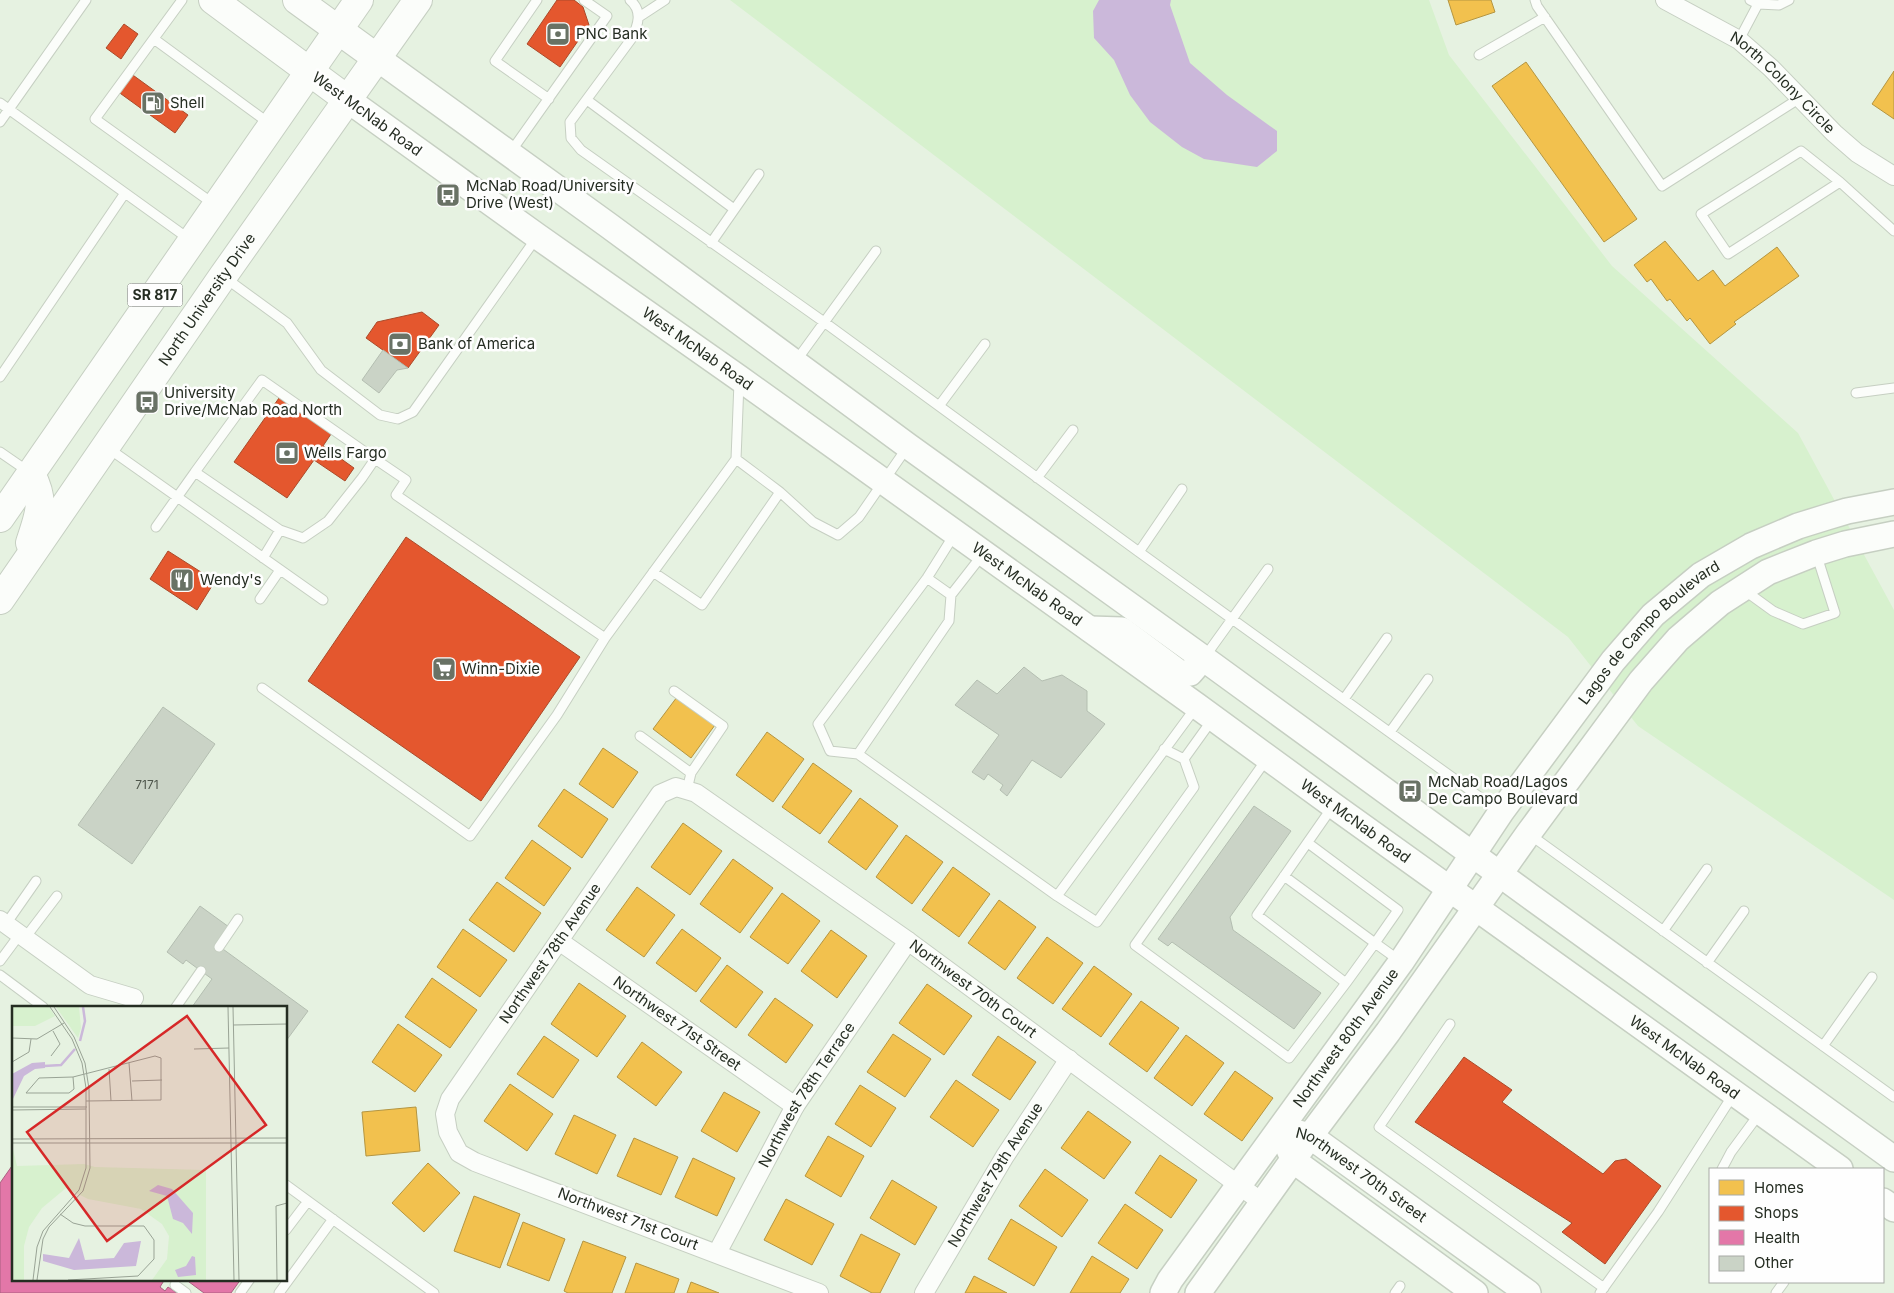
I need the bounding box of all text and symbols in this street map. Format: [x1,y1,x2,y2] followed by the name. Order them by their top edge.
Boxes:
[545,21,571,47] bank icon: PNC Bank
[576,24,648,43] place label: PNC Bank
[1727,27,1839,137] street label: North Colony Circle
[309,67,426,160] street label: West McNab Road
[140,90,166,116] fuel station icon: Shell
[170,93,205,112] place label: Shell
[466,176,635,212] place label: McNab Road/University Drive (West)
[435,182,461,208] bus stop icon: McNab Road/University Drive (West)
[154,229,259,369] street label: North University Drive
[128,284,182,306] road number: SR 817
[639,303,757,394] street label: West McNab Road
[387,331,413,357] bank icon: Bank of America
[418,334,535,353] place label: Bank of America
[164,383,342,419] place label: University Drive/McNab Road North
[134,389,160,415] bus stop icon: University Drive/McNab Road North
[274,440,300,466] bank icon: Wells Fargo
[304,443,387,462] place label: Wells Fargo
[968,538,1086,630] street label: West McNab Road
[1574,556,1723,708] street label: Lagos de Campo Boulevard
[169,567,195,593] restaurant icon: Wendy's
[200,570,262,589] place label: Wendy's
[431,656,457,682] supermarket icon: Winn-Dixie
[462,659,540,678] place label: Winn-Dixie
[1428,772,1578,808] place label: McNab Road/Lagos De Campo Boulevard
[1297,775,1415,867] street label: West McNab Road
[135,777,159,792] house number: 7171
[1397,778,1423,804] bus stop icon: McNab Road/Lagos De Campo Boulevard
[495,879,605,1027] street label: Northwest 78th Avenue
[906,935,1041,1042] street label: Northwest 70th Court
[1289,964,1402,1111] street label: Northwest 80th Avenue
[610,972,745,1074] street label: Northwest 71st Street
[12,1006,288,1280] inset map
[1626,1011,1744,1103] street label: West McNab Road
[754,1018,859,1171] street label: Northwest 78th Terrace
[943,1099,1047,1250] street label: Northwest 79th Avenue
[1294,1123,1431,1226] street label: Northwest 70th Street
[1709,1168,1884,1283] legend
[1754,1178,1804,1197] text: Homes
[555,1183,701,1254] street label: Northwest 71st Court
[1754,1203,1799,1222] text: Shops
[1754,1228,1800,1247] text: Health
[1754,1253,1794,1272] text: Other

